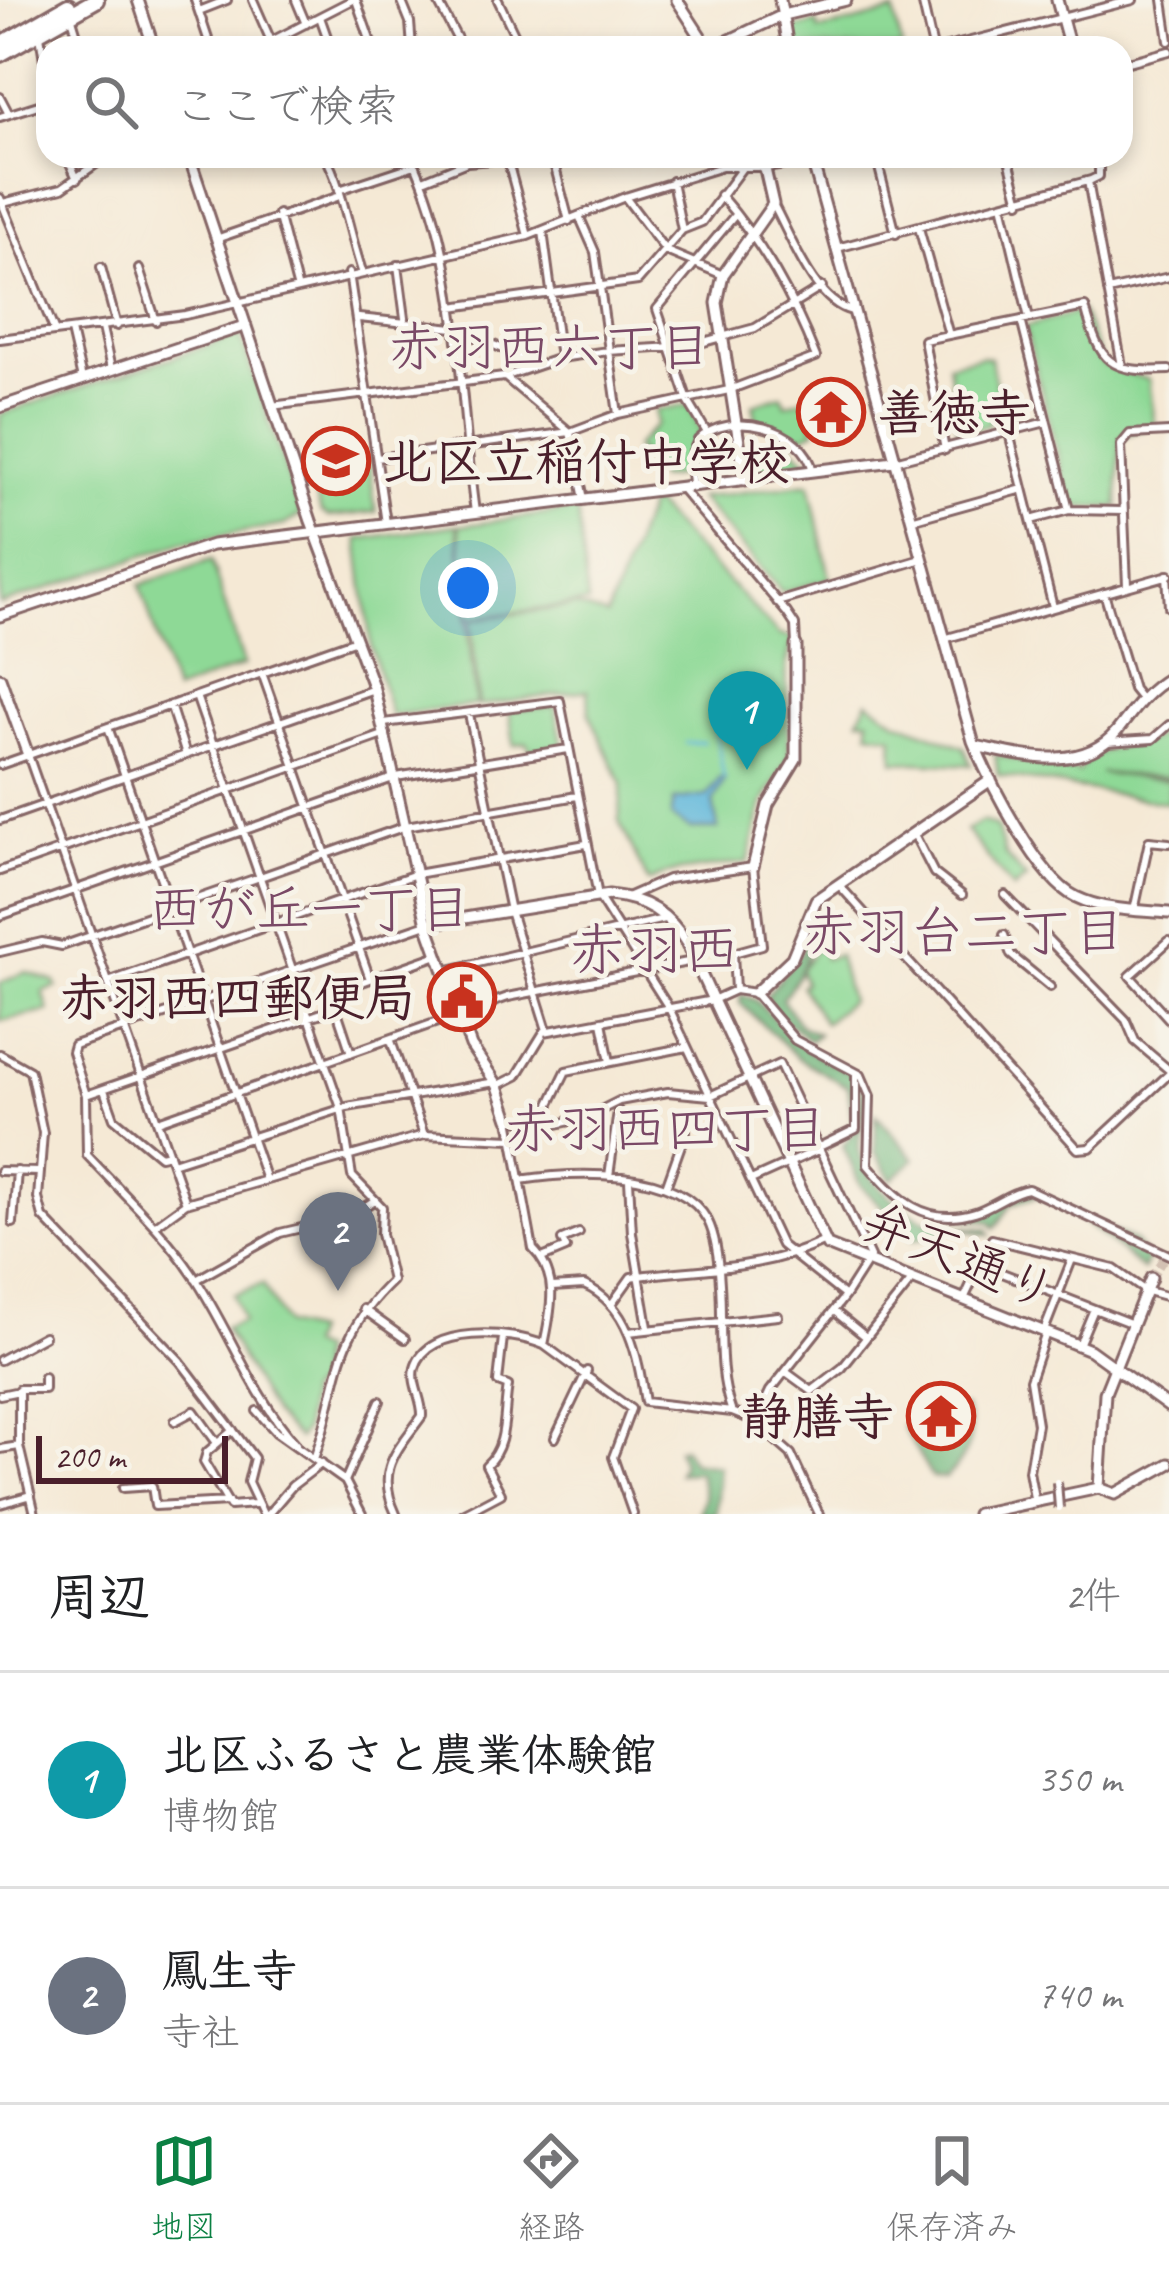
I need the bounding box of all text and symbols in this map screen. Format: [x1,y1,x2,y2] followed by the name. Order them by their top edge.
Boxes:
[36,36,1133,168] search box
[78,69,144,135] icon: search
[174,78,399,135] text: ここで検索
[388,313,712,381] district label: 赤羽西六丁目
[796,377,866,447] temple icon: 善徳寺
[878,381,1031,445] place label: 善徳寺
[301,426,371,496] school or university icon: 北区立稲付中学校
[382,430,790,494] place label: 北区立稲付中学校
[438,558,498,618] your location
[708,671,786,770] pin: 1
[148,875,472,943] district label: 西が丘一丁目
[802,898,1126,966] district label: 赤羽台二丁目
[569,914,740,986] district label: 赤羽西
[427,962,497,1032] public building icon: 赤羽西四郵便局
[59,966,416,1030] place label: 赤羽西四郵便局
[504,1095,828,1163] district label: 赤羽西四丁目
[853,1189,1066,1325] street label: 弁天通り
[299,1192,377,1291] pin: 2
[906,1381,976,1451] temple icon: 静膳寺
[741,1385,894,1449] place label: 静膳寺
[36,1430,228,1483] scale bar
[54,1436,125,1478] text: 200 m
[48,1565,150,1629] text: 周辺
[1064,1572,1121,1621] text: 2件
[162,1727,656,1784] text: 北区ふるさと農業体験館
[78,1755,96,1804] text: 1
[1037,1755,1121,1804] text: 350 m
[162,1792,279,1841] text: 博物館
[162,1943,297,2000] text: 鳳生寺
[78,1971,96,2020] text: 2
[1037,1971,1121,2020] text: 740 m
[162,2008,240,2057] text: 寺社
[151,2128,217,2248] tab: 地図
[518,2128,584,2248] tab: 経路
[886,2128,1018,2248] tab: 保存済み

